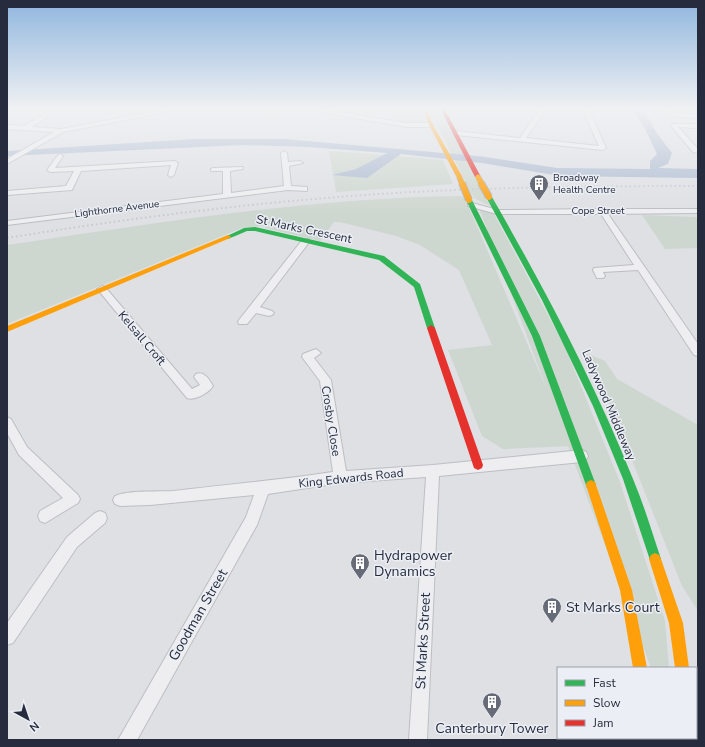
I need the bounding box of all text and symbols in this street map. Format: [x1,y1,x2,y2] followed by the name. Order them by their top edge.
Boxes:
[553,171,616,197] place label: Broadway Health Centre
[528,173,550,201] building icon: Broadway Health Centre
[74,197,160,221] street label: Lighthorne Avenue
[572,204,625,218] street label: Cope Street
[255,211,354,247] street label: St Marks Crescent
[115,307,170,369] street label: Kelsall Croft
[578,347,640,464] street label: Ladywood Middleway
[318,385,344,457] street label: Crosby Close
[298,465,404,491] street label: King Edwards Road
[374,546,452,581] place label: Hydrapower Dynamics
[349,552,371,580] building icon: Hydrapower Dynamics
[164,566,232,664] street label: Goodman Street
[411,592,435,690] street label: St Marks Street
[541,596,563,624] building icon: St Marks Court
[566,598,660,617] place label: St Marks Court
[557,667,697,739] legend
[593,675,616,691] text: Fast
[481,691,503,719] building icon: Canterbury Tower
[593,695,621,711] text: Slow
[8,699,48,739] north arrow
[592,715,614,731] text: Jam
[26,718,42,735] text: N
[435,719,549,738] place label: Canterbury Tower

